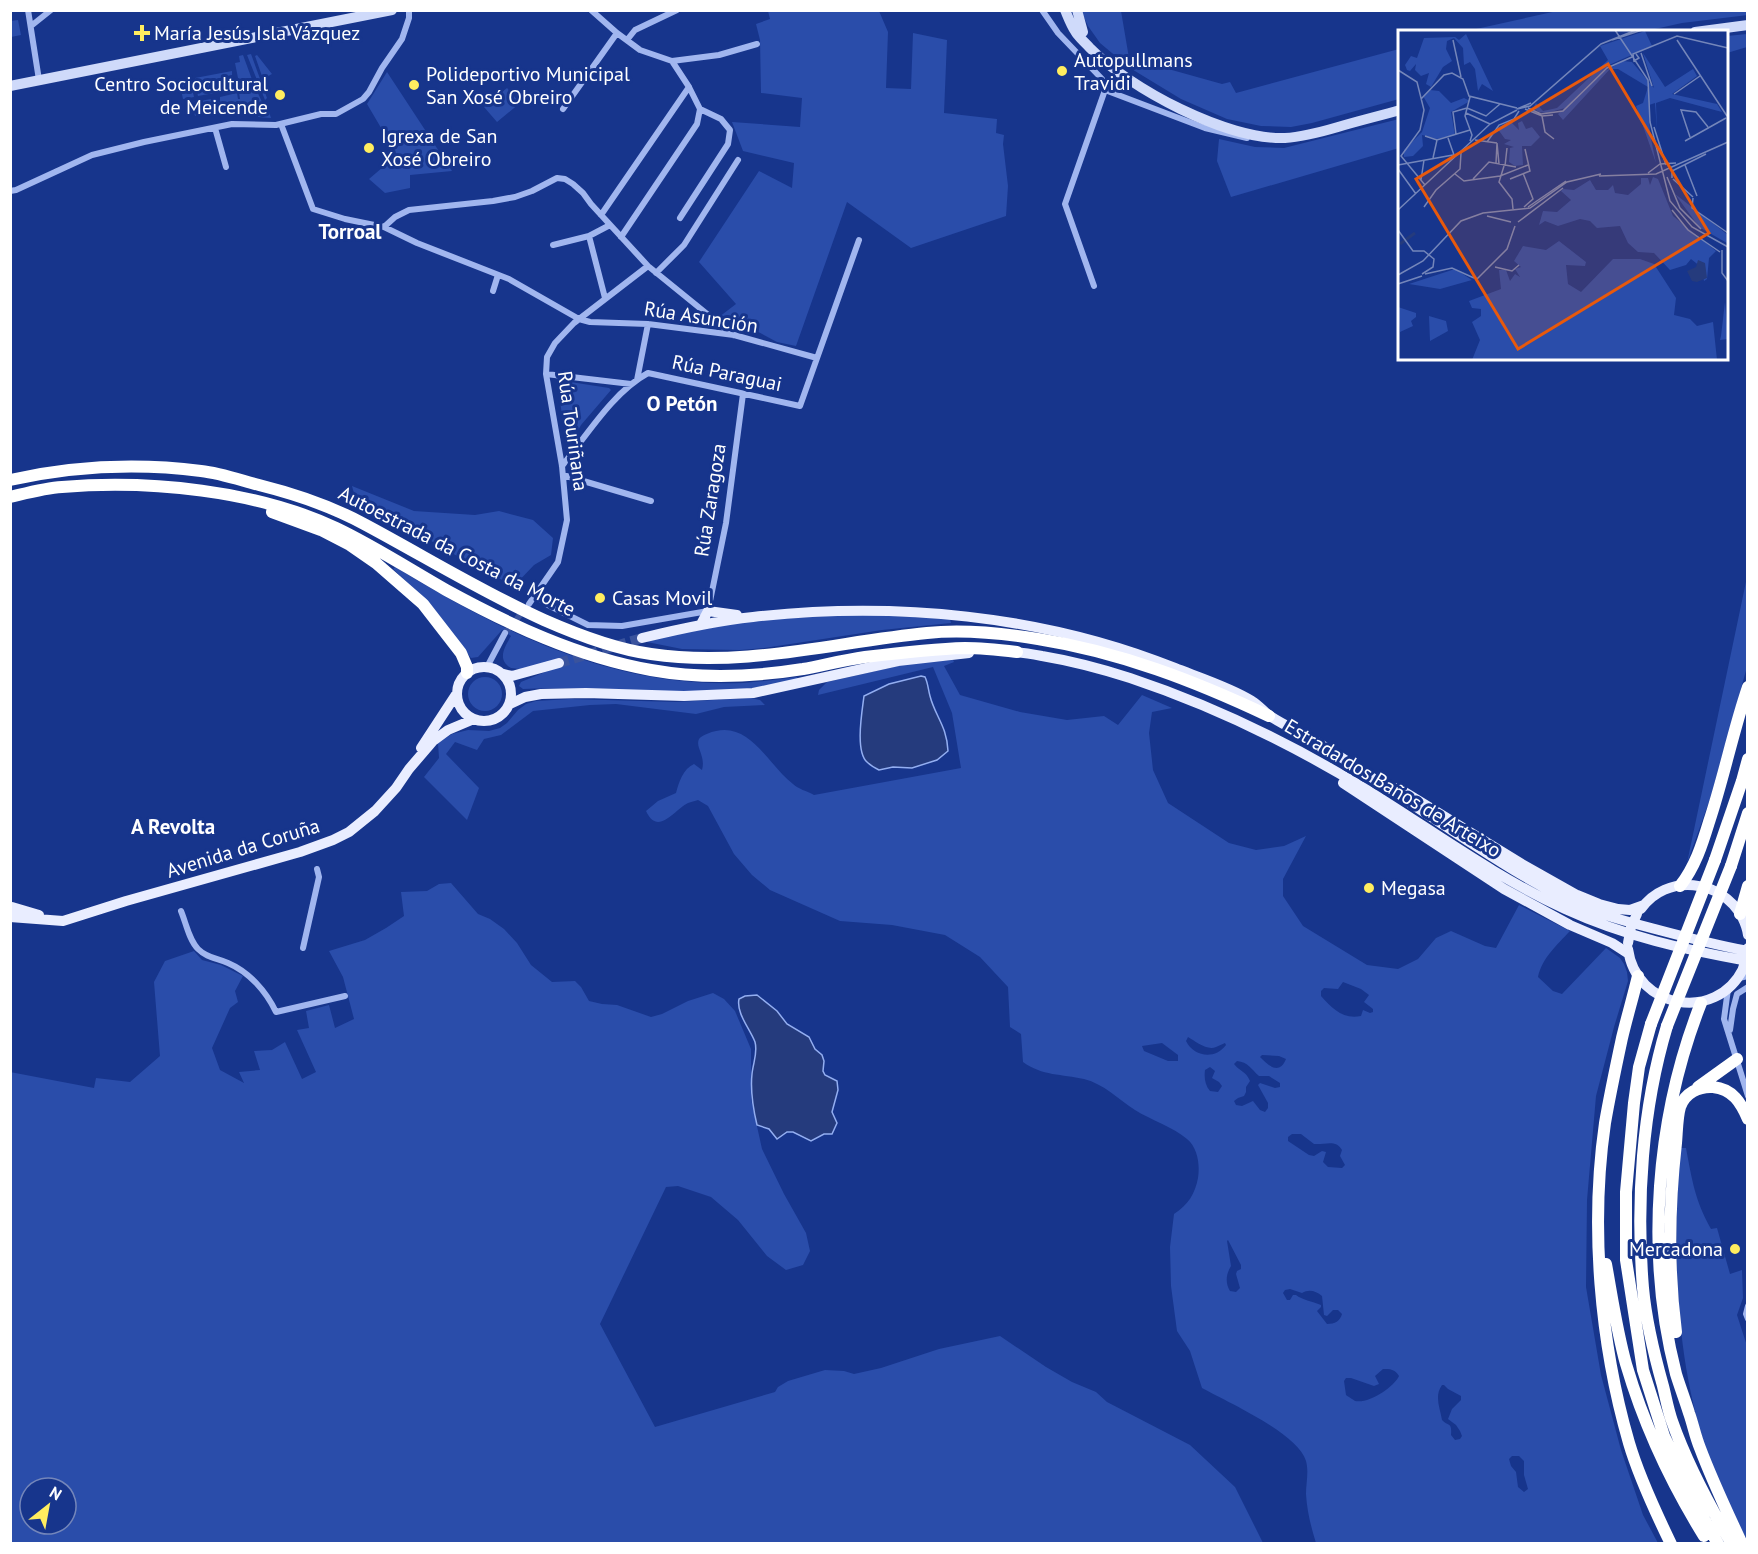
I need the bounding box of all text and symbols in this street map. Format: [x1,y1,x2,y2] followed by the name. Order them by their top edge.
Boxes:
[154,20,360,46] place label: María Jesús Isla Vázquez
[135,26,149,40] marker: María Jesús Isla Vázquez
[1398,30,1728,360] inset map
[1074,47,1193,96] place label: Autopullmans Travidi
[426,61,630,110] place label: Polideportivo Municipal San Xosé Obreiro
[1055,64,1069,78] marker: Autopullmans Travidi
[94,71,268,120] place label: Centro Sociocultural de Meicende
[407,78,421,92] marker: Polideportivo Municipal San Xosé Obreiro
[273,88,287,102] marker: Centro Sociocultural de Meicende
[381,123,497,172] place label: Igrexa de San Xosé Obreiro
[362,141,376,155] marker: Igrexa de San Xosé Obreiro
[318,218,382,245] district label: Torroal
[642,295,760,339] street label: Rúa Asunción
[670,349,784,397] street label: Rúa Paraguai
[552,369,594,493] street label: Rúa Touriñana
[647,390,717,417] district label: O Petón
[688,441,732,559] street label: Rúa Zaragoza
[334,480,580,622] street label: Autoestrada da Costa da Morte
[612,585,712,611] place label: Casas Movil
[593,591,607,605] marker: Casas Movil
[1280,713,1506,863] street label: Estrada dos Baños de Arteixo
[163,812,323,884] street label: Avenida da Coruña
[131,813,215,840] district label: A Revolta
[1381,875,1446,901] place label: Megasa
[1362,881,1376,895] marker: Megasa
[1629,1236,1723,1262] place label: Mercadona
[1728,1242,1742,1256] marker: Mercadona
[18,1476,78,1536] north arrow
[46,1482,65,1504] text: N

